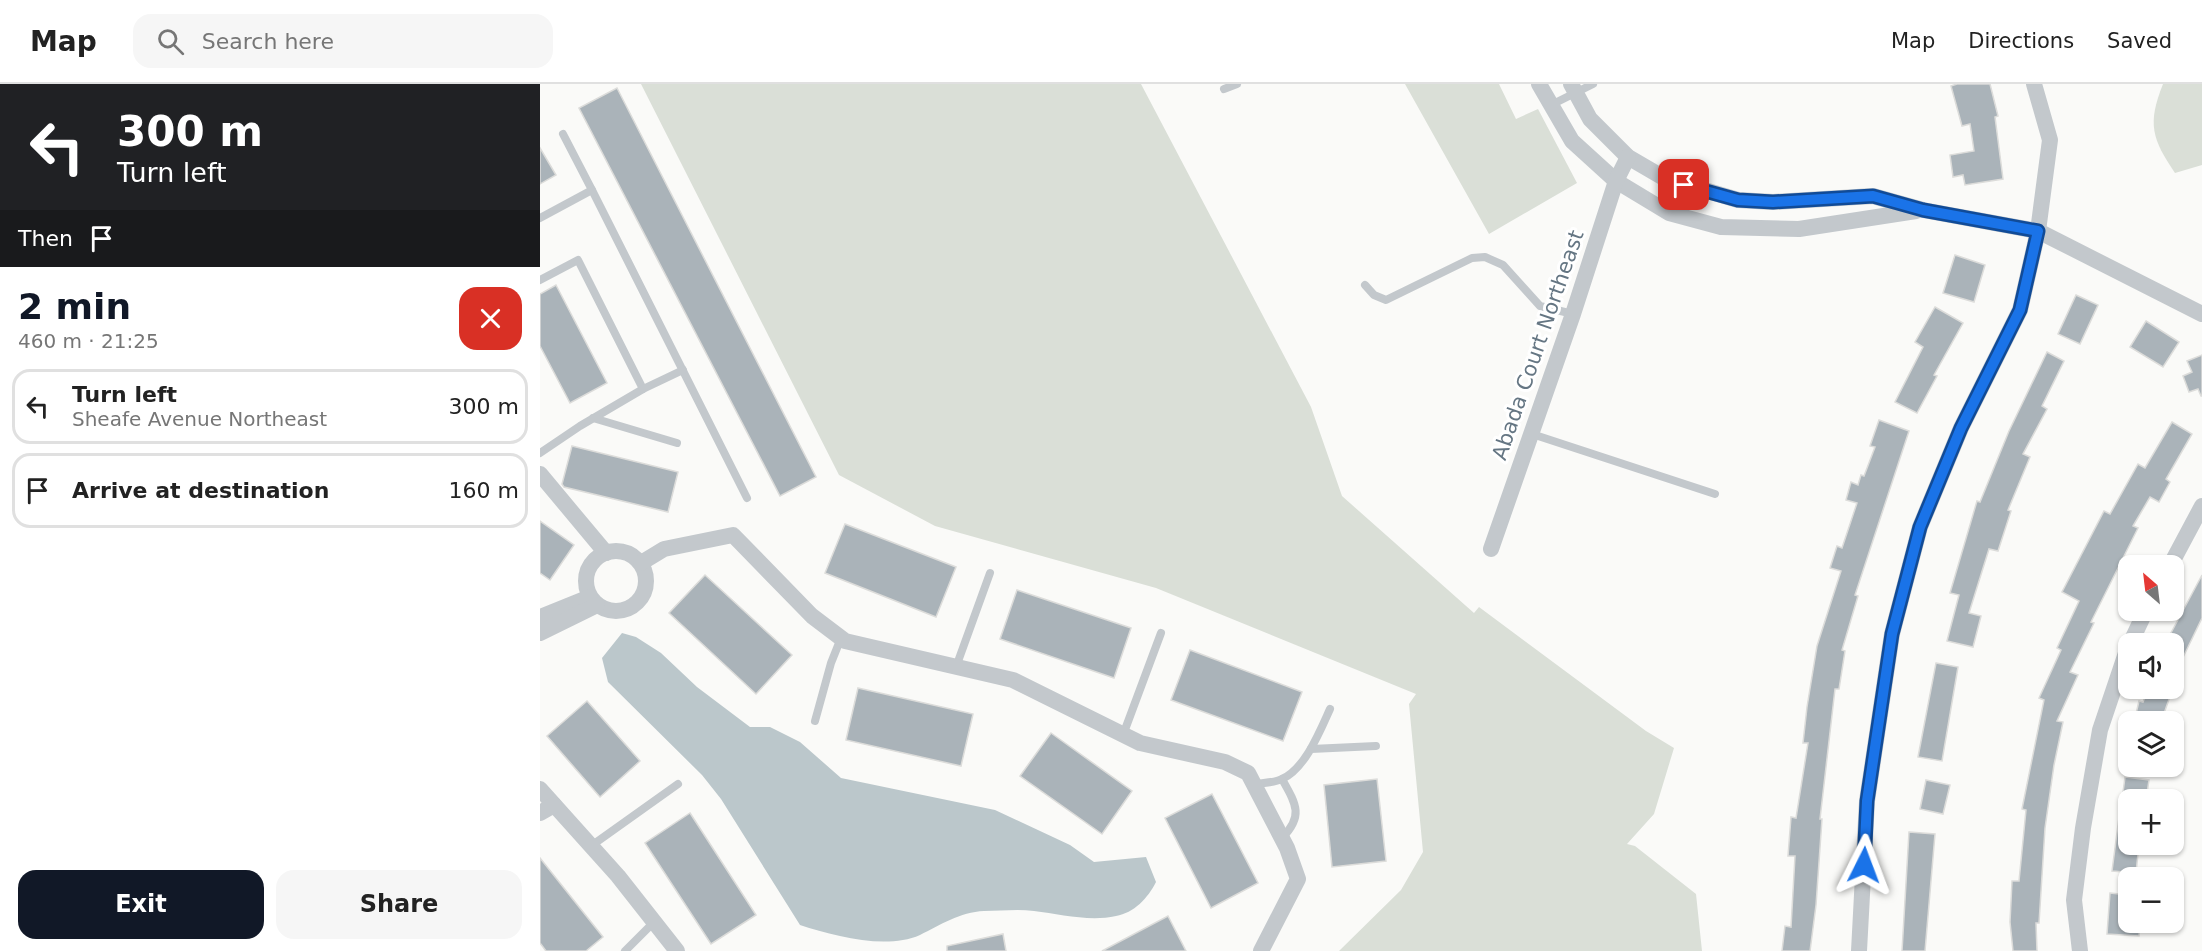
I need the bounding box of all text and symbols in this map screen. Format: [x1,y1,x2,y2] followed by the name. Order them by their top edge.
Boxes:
[133,14,553,68] search box
[30,25,97,58] text: Map
[154,25,187,58] icon: search
[202,29,334,54] text: Search here
[1891,29,1935,53] text: Map
[1968,29,2074,53] text: Directions
[2107,29,2172,53] text: Saved
[117,107,263,156] text: 300 m
[18,108,96,186] icon: left
[117,157,227,188] text: Turn left
[1658,159,1709,210] pin
[1667,168,1700,201] icon: arrive
[85,222,118,255] icon: arrive
[18,226,73,251] text: Then
[1487,227,1589,463] street label: Abada Court Northeast
[18,286,131,327] text: 2 min
[459,287,522,350] button: close
[18,329,159,353] text: 460 m · 21:25
[72,382,177,407] text: Turn left
[21,390,54,423] icon: left
[449,394,519,419] text: 300 m
[72,407,327,431] text: Sheafe Avenue Northeast
[21,474,54,507] icon: arrive
[72,478,329,503] text: Arrive at destination
[449,478,519,503] text: 160 m
[2118,555,2184,621] north arrow
[2118,555,2184,933] map controls
[2118,633,2184,699] button: sound
[2118,711,2184,777] button: layers
[2118,789,2184,855] button: +
[1832,833,1896,897] position arrow
[2118,867,2184,933] button: −
[18,870,264,939] button: Exit
[276,870,522,939] button: Share

